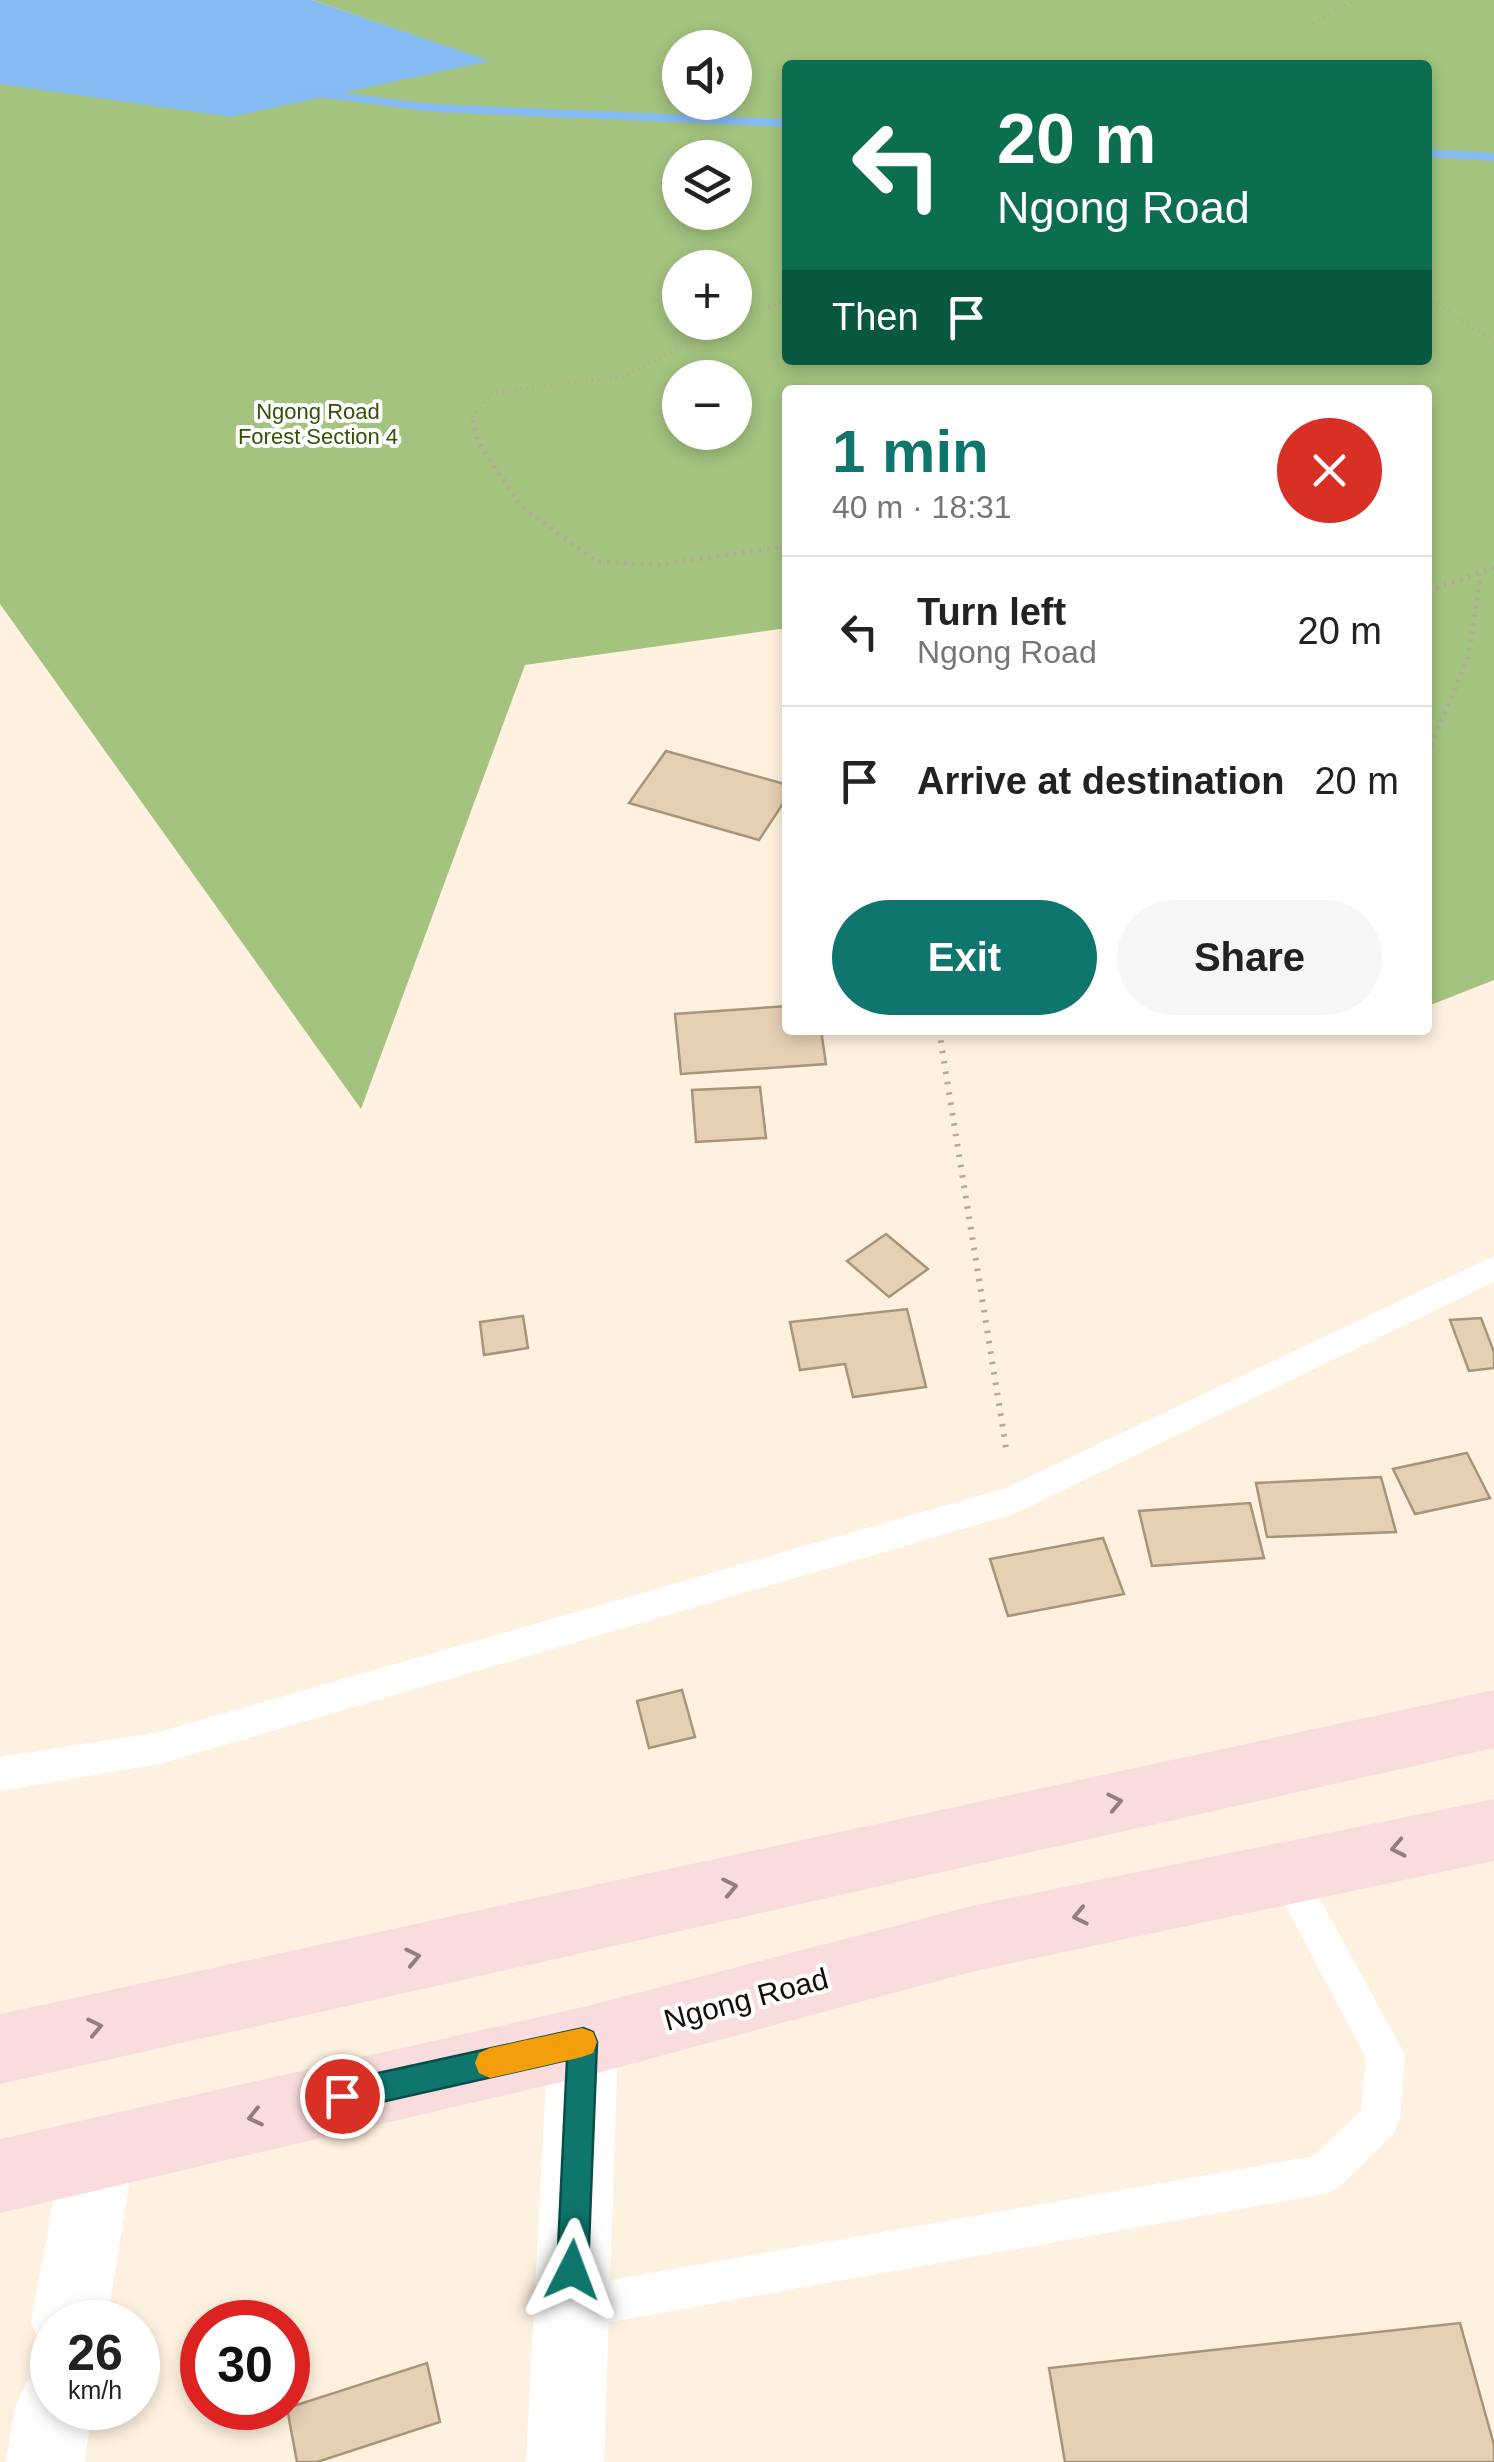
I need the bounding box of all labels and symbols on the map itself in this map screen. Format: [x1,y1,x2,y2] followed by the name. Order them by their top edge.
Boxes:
[238,399,398,449] park label: Ngong Road Forest Section 4
[1107,1792,1124,1813] one-way arrow
[1390,1837,1407,1858] one-way arrow
[721,1878,738,1899] one-way arrow
[1072,1904,1089,1925] one-way arrow
[404,1948,421,1969] one-way arrow
[660,1961,832,2037] street label: Ngong Road
[86,2018,103,2039] one-way arrow
[300,2054,385,2139] pin
[247,2105,264,2126] one-way arrow
[520,2218,624,2322] position arrow
[180,2300,310,2430] speed limit sign: 30

